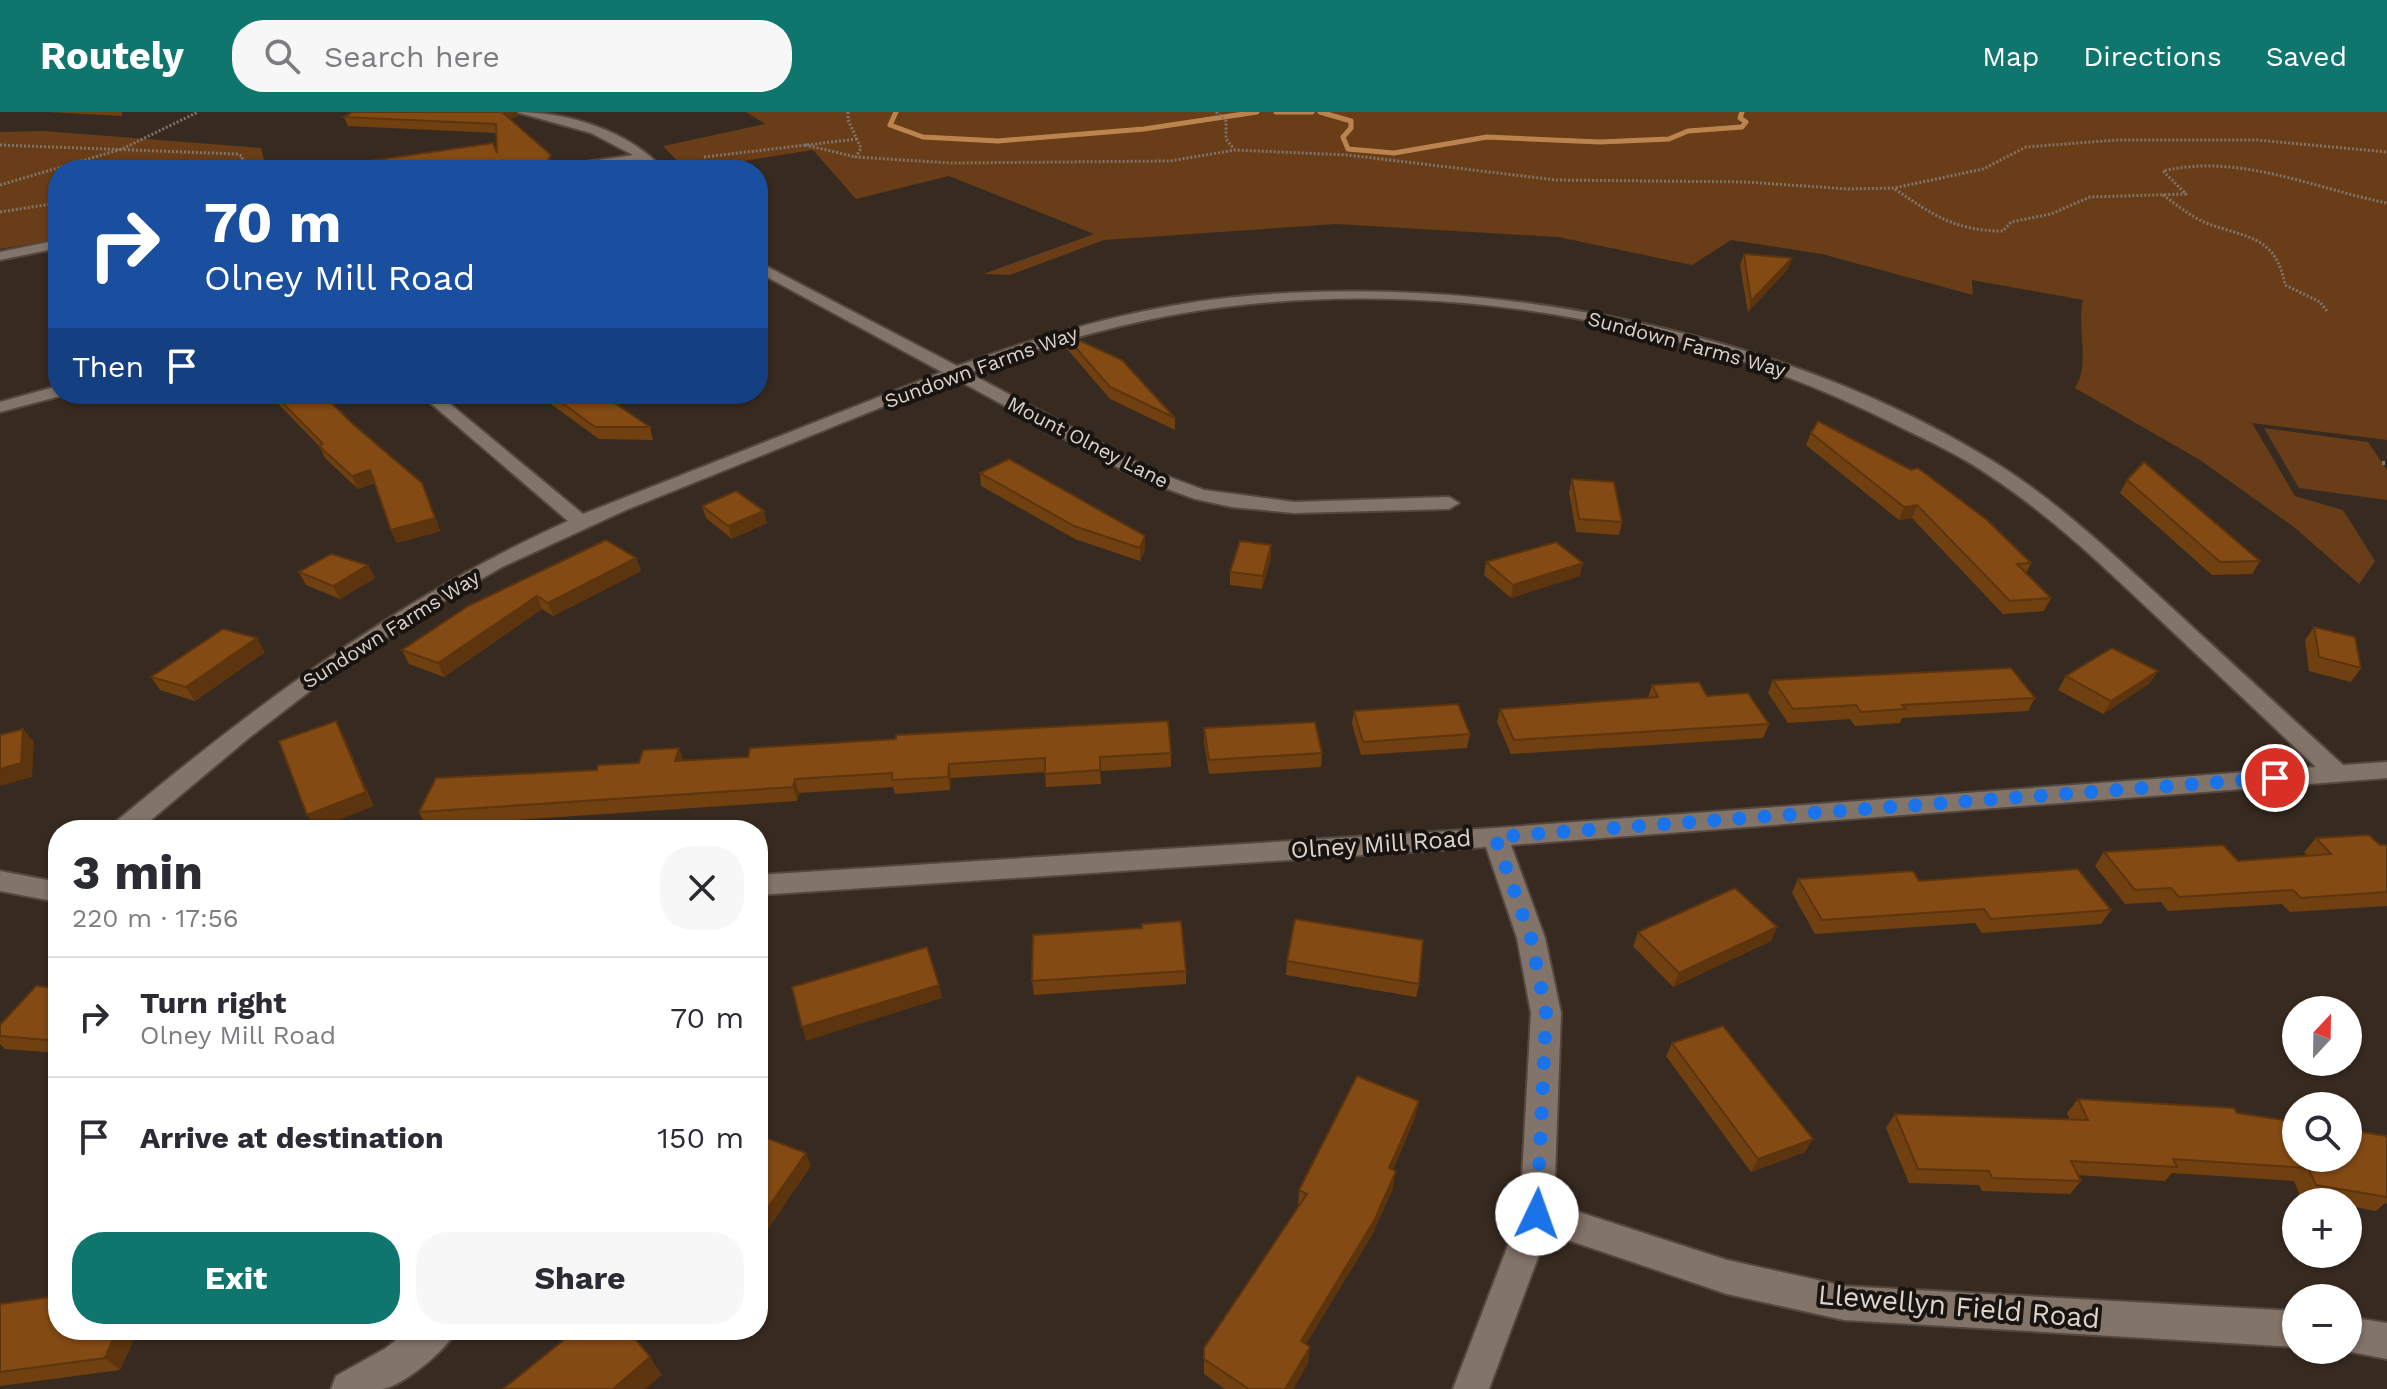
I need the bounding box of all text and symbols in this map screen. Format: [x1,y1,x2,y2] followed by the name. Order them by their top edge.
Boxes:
[232,20,792,92] search box
[40,34,184,78] text: Routely
[260,34,304,78] icon: search
[324,39,500,74] text: Search here
[1982,40,2039,73] text: Map
[2083,40,2222,73] text: Directions
[2266,40,2347,73] text: Saved
[204,190,341,256] text: 70 m
[72,192,176,296] icon: right
[204,257,475,299] text: Olney Mill Road
[1586,306,1789,382] street label: Sundown Farms Way
[881,321,1081,413] street label: Sundown Farms Way
[160,344,204,388] icon: arrive
[72,349,144,384] text: Then
[1004,391,1172,493] street label: Mount Olney Lane
[298,565,484,693] street label: Sundown Farms Way
[2241,744,2309,812] pin
[2253,756,2297,800] icon: arrive
[1290,824,1472,864] street label: Olney Mill Road
[72,844,203,901] text: 3 min
[660,846,744,930] button: close
[72,903,239,933] text: 220 m · 17:56
[140,985,286,1020] text: Turn right
[72,995,116,1039] icon: right
[2282,996,2362,1076] north arrow
[2282,996,2362,1364] map controls
[670,1000,744,1035] text: 70 m
[140,1020,336,1050] text: Olney Mill Road
[2282,1092,2362,1172] button: search
[72,1115,116,1159] icon: arrive
[140,1120,444,1155] text: Arrive at destination
[657,1120,744,1155] text: 150 m
[1495,1172,1579,1256] position arrow
[2282,1188,2362,1268] button: +
[72,1232,400,1324] button: Exit
[416,1232,744,1324] button: Share
[1817,1278,2101,1335] street label: Llewellyn Field Road
[2282,1284,2362,1364] button: −

